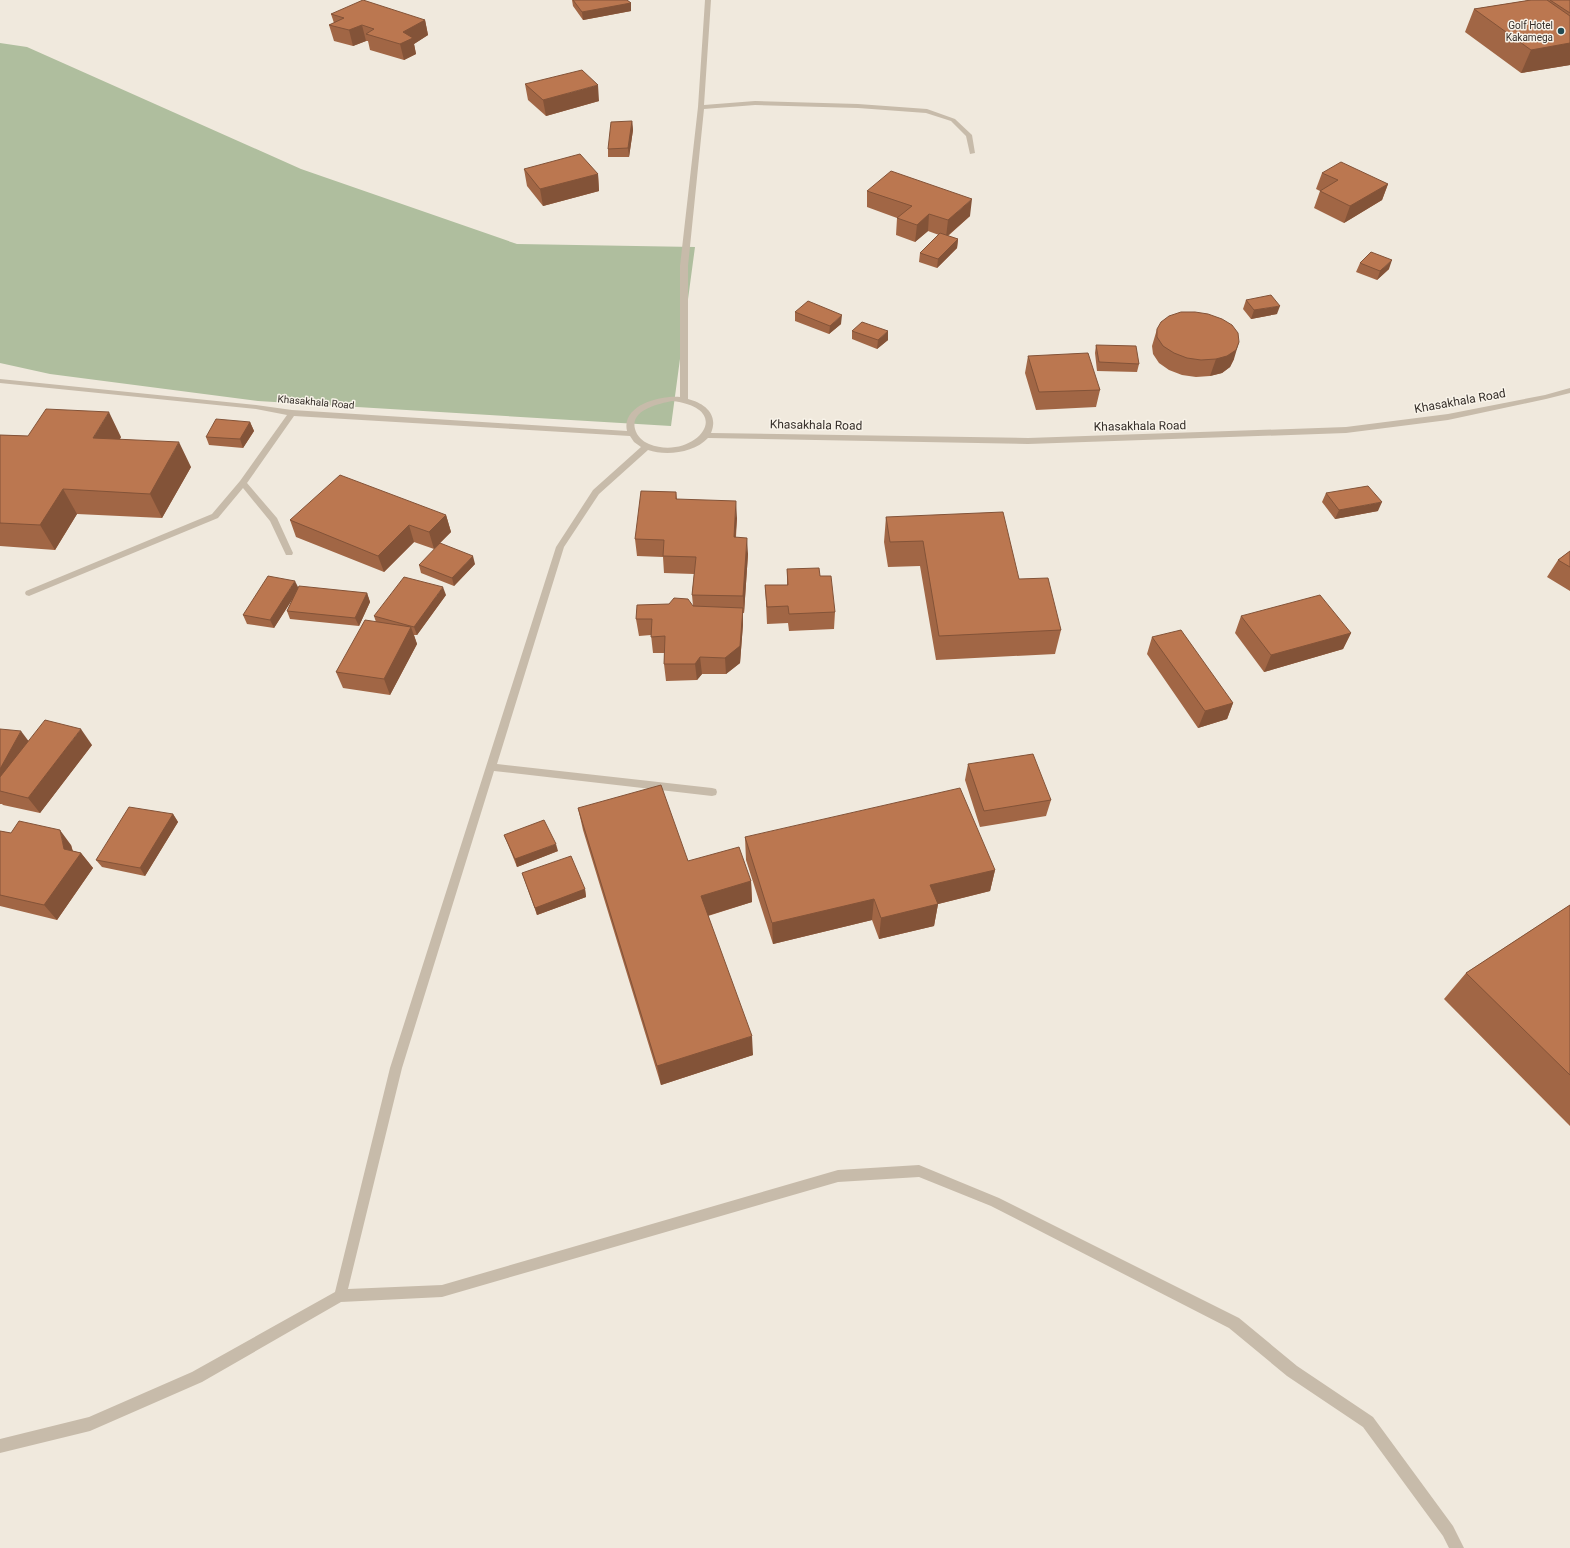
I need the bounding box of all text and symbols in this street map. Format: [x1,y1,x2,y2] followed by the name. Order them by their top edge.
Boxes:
[1506,20,1553,43] place label: Golf Hotel Kakamega
[1556,26,1566,36] marker: Golf Hotel Kakamega
[1413,386,1507,416] street label: Khasakhala Road
[277,393,355,411] street label: Khasakhala Road
[770,417,862,433] street label: Khasakhala Road
[1094,418,1186,434] street label: Khasakhala Road

